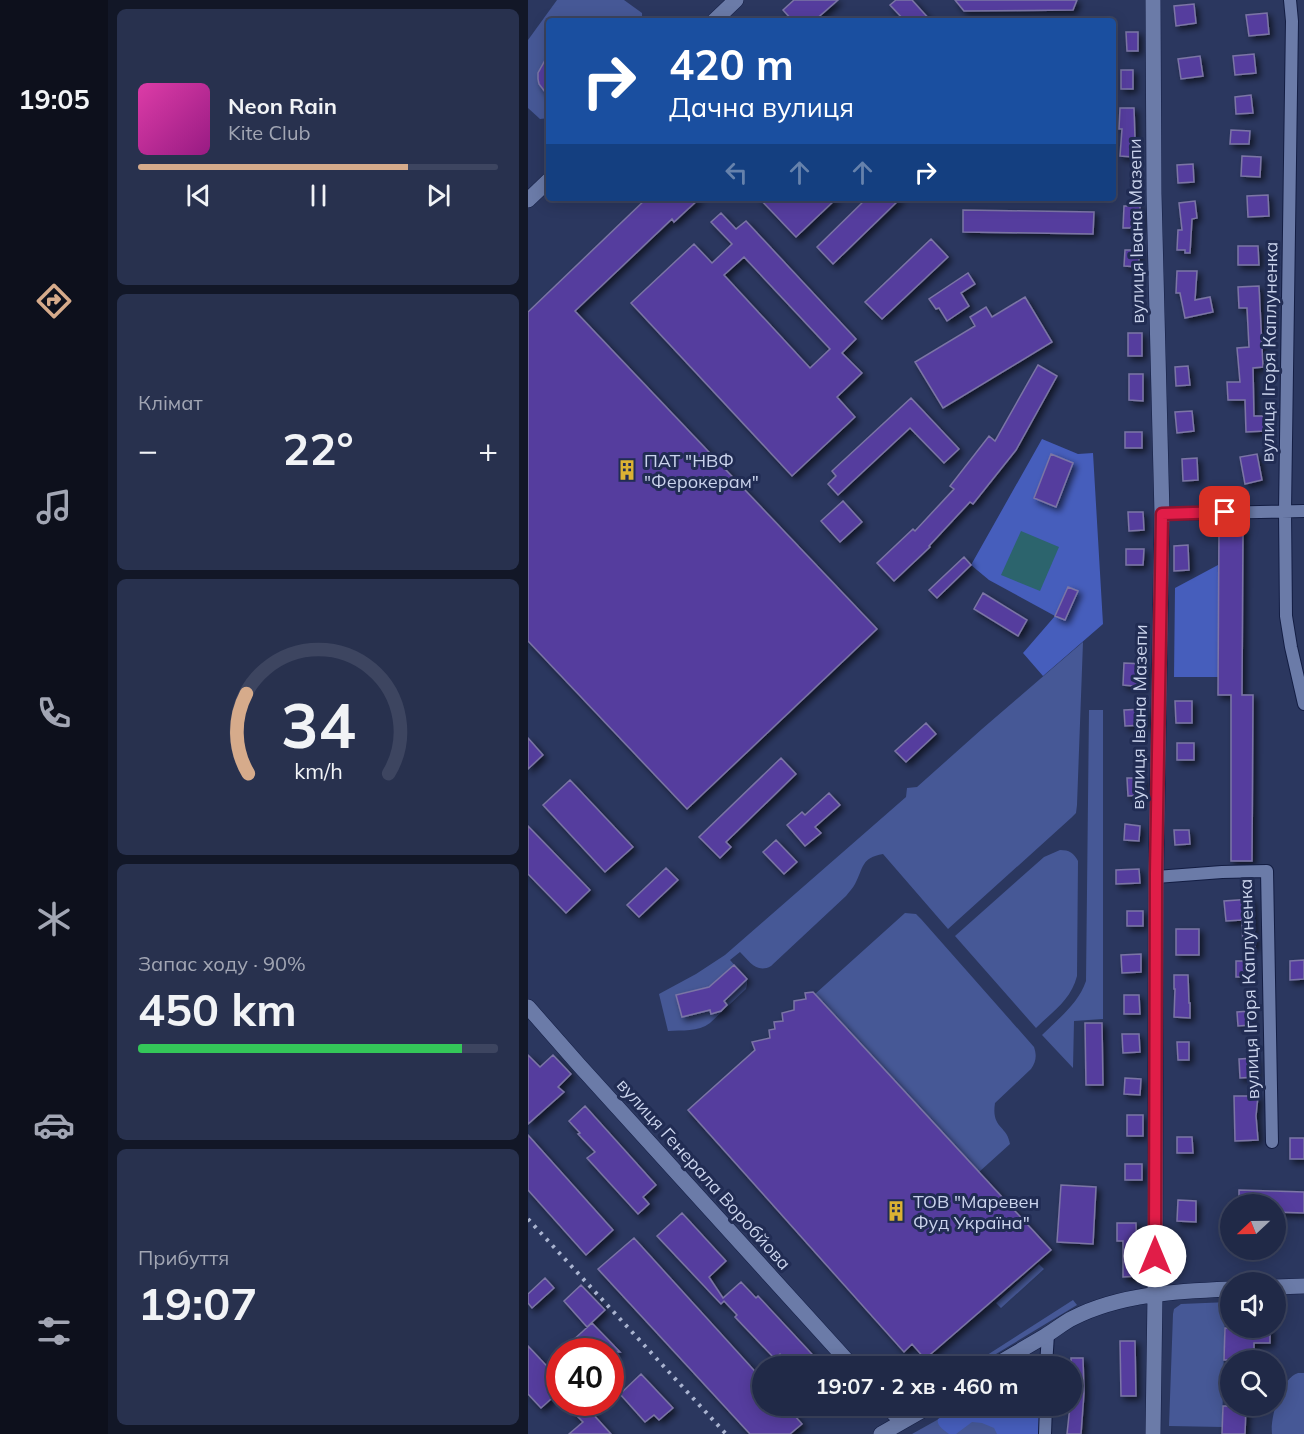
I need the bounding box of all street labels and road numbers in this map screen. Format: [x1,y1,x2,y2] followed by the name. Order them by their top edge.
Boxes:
[1123,138,1149,324] street label: вулиця Івана Мазепи
[1256,241,1282,463] street label: вулиця Ігоря Каплуненка
[1126,624,1152,810] street label: вулиця Івана Мазепи
[1234,878,1264,1100] street label: вулиця Ігоря Каплуненка
[612,1074,796,1274] street label: вулиця Генерала Воробйова

